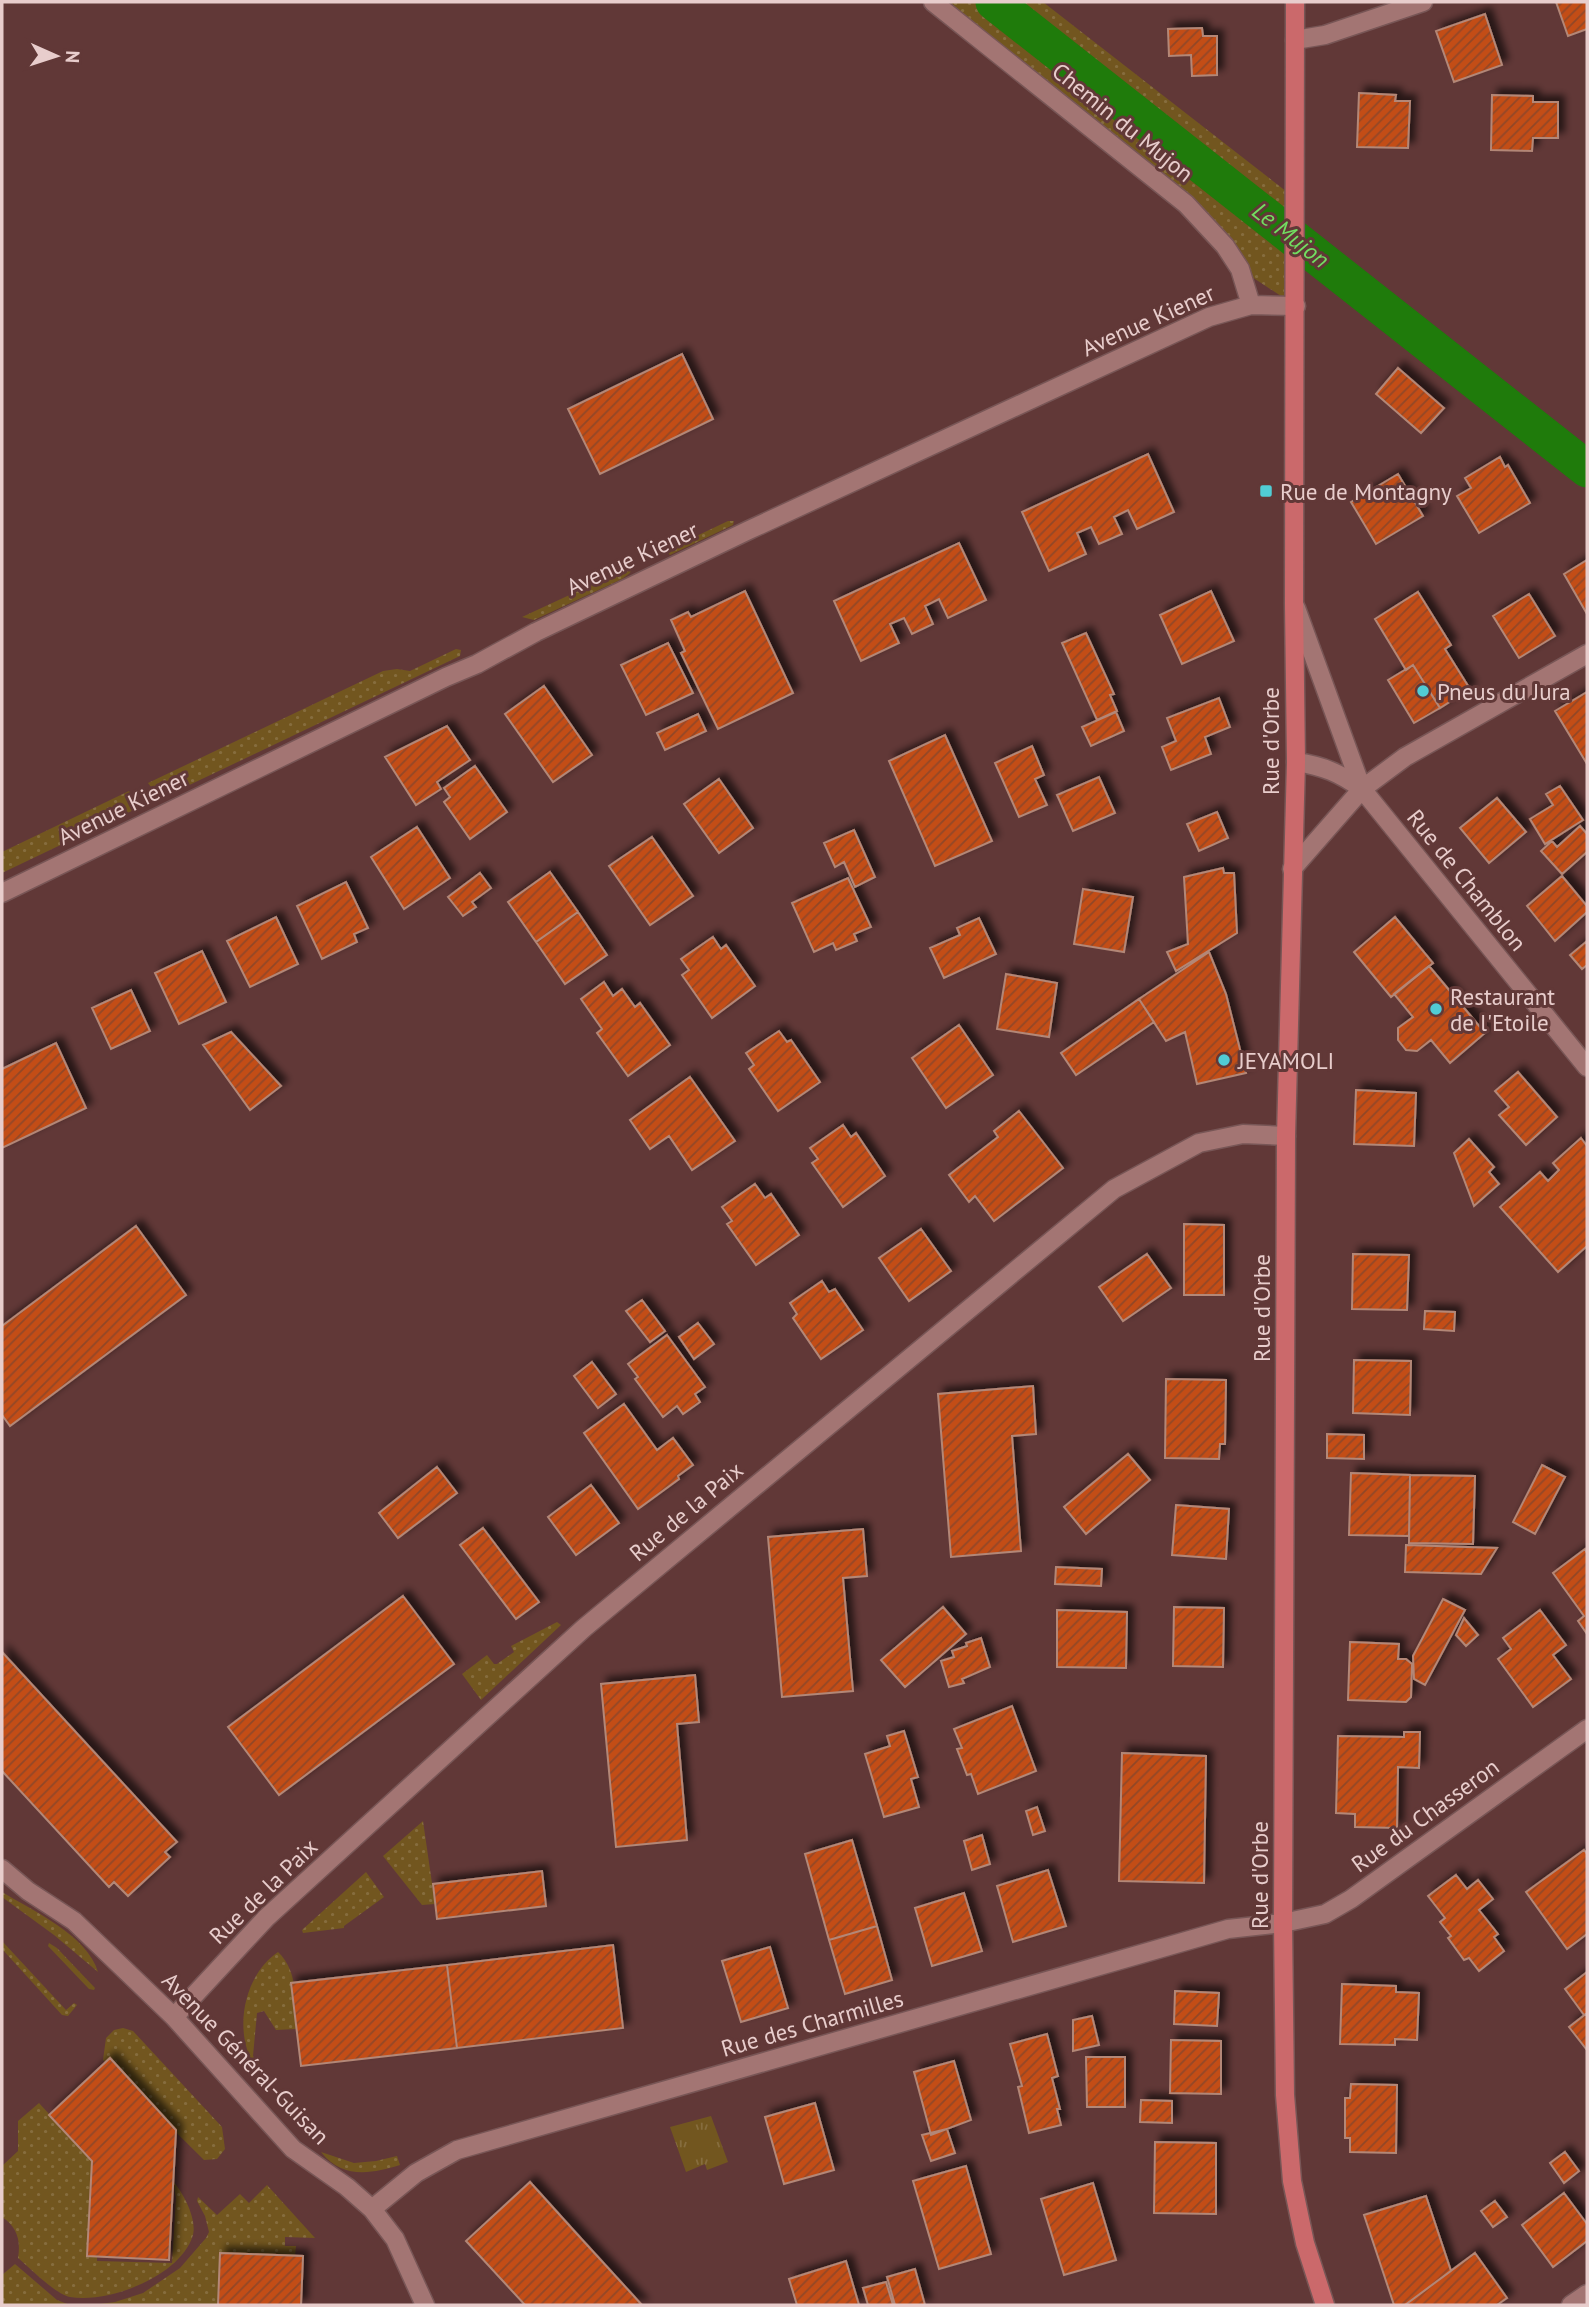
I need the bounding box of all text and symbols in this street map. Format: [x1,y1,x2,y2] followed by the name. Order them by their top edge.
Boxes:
[21,21,91,91] north arrow
[61,50,85,64] text: N
[1046,56,1200,188] street label: Chemin du Mujon
[1246,195,1336,275] water label: Le Mujon
[1077,278,1219,362] street label: Avenue Kiener
[1280,477,1452,506] place label: Rue de Montagny
[1258,483,1274,499] marker: Rue de Montagny
[562,515,703,601] street label: Avenue Kiener
[1437,677,1571,706] place label: Pneus du Jura
[1415,683,1431,699] marker: Pneus du Jura
[1256,687,1285,795] street label: Rue d'Orbe
[53,763,193,851] street label: Avenue Kiener
[1401,803,1533,957] street label: Rue de Chamblon
[1450,982,1555,1037] place label: Restaurant de l'Etoile
[1428,1001,1444,1017] marker: Restaurant de l'Etoile
[1237,1046,1334,1075] place label: JEYAMOLI
[1216,1052,1232,1068] marker: JEYAMOLI
[1247,1254,1276,1362] street label: Rue d'Orbe
[623,1455,749,1567] street label: Rue de la Paix
[1345,1752,1505,1878] street label: Rue du Chasseron
[1245,1821,1274,1929] street label: Rue d'Orbe
[203,1832,323,1950] street label: Rue de la Paix
[156,1966,336,2150] street label: Avenue Général-Guisan
[718,1983,906,2063] street label: Rue des Charmilles

